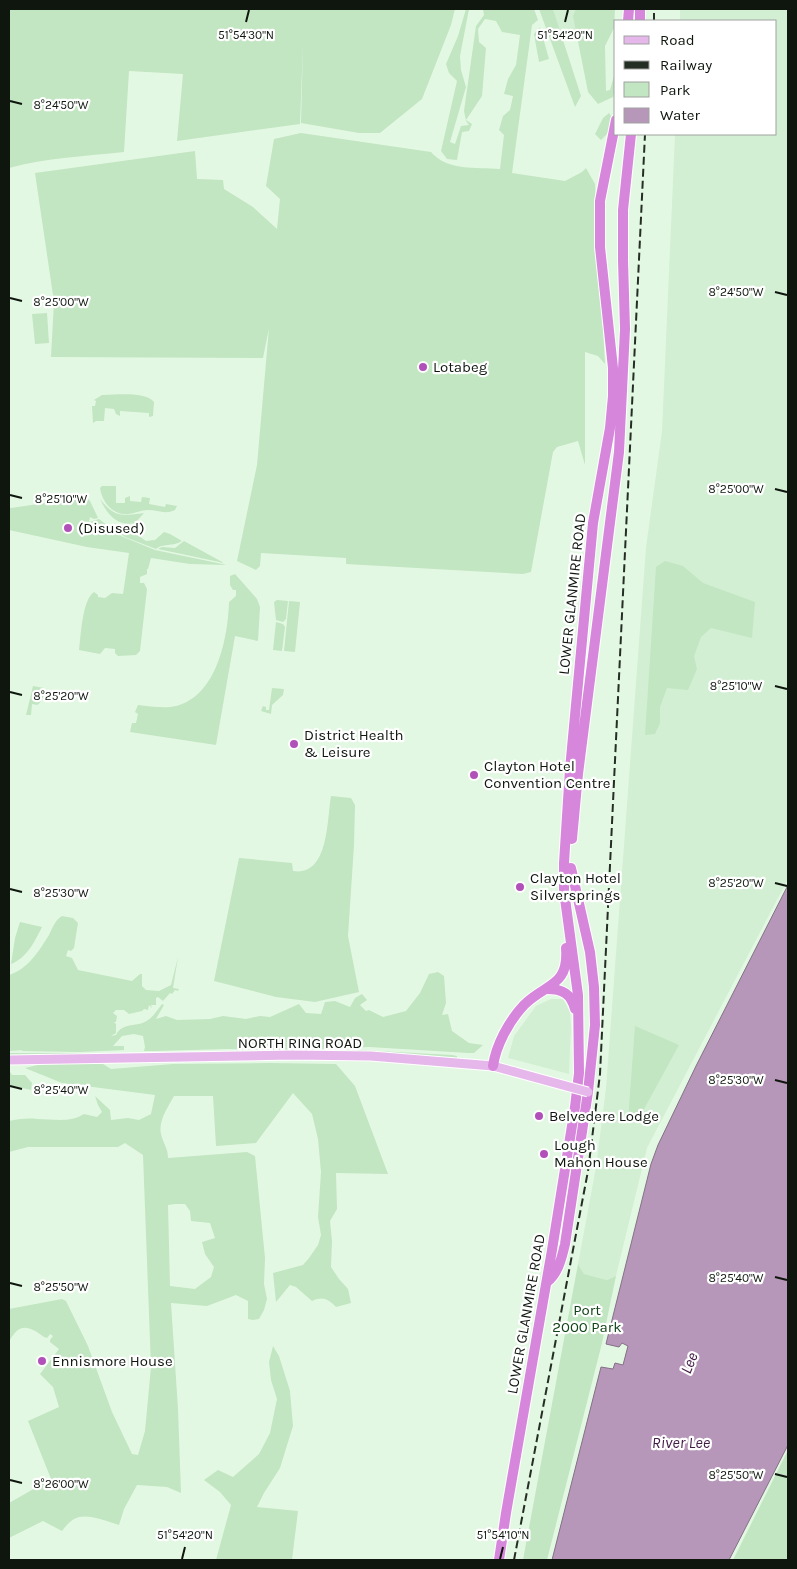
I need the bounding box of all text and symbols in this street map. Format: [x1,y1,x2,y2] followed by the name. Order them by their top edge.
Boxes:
[614,20,777,135] legend
[218,28,274,42] text: 51°54'30"N
[537,28,593,42] text: 51°54'20"N
[660,31,695,49] text: Road
[660,56,712,74] text: Railway
[660,81,690,99] text: Park
[33,98,89,112] text: 8°24'50"W
[660,106,701,124] text: Water
[708,285,764,299] text: 8°24'50"W
[33,295,89,309] text: 8°25'00"W
[433,358,488,376] place label: Lotabeg
[417,361,429,373] marker: Lotabeg
[708,482,764,496] text: 8°25'00"W
[35,492,87,506] text: 8°25'10"W
[555,512,589,676] street label: LOWER GLANMIRE ROAD
[78,519,144,537] place label: (Disused)
[62,522,74,534] marker: (Disused)
[710,679,762,693] text: 8°25'10"W
[33,689,89,703] text: 8°25'20"W
[304,726,404,761] place label: District Health & Leisure
[288,738,300,750] marker: District Health & Leisure
[484,757,610,792] place label: Clayton Hotel Convention Centre
[468,769,480,781] marker: Clayton Hotel Convention Centre
[530,869,621,904] place label: Clayton Hotel Silversprings
[708,876,764,890] text: 8°25'20"W
[514,881,526,893] marker: Clayton Hotel Silversprings
[33,886,89,900] text: 8°25'30"W
[238,1034,362,1052] street label: NORTH RING ROAD
[708,1073,764,1087] text: 8°25'30"W
[33,1083,89,1097] text: 8°25'40"W
[549,1107,659,1125] place label: Belvedere Lodge
[533,1110,545,1122] marker: Belvedere Lodge
[554,1136,648,1171] place label: Lough Mahon House
[538,1148,550,1160] marker: Lough Mahon House
[503,1233,549,1395] street label: LOWER GLANMIRE ROAD
[708,1271,764,1285] text: 8°25'40"W
[33,1280,89,1294] text: 8°25'50"W
[552,1301,622,1336] park label: Port 2000 Park
[676,1349,702,1377] water label: Lee
[52,1352,173,1370] place label: Ennismore House
[36,1355,48,1367] marker: Ennismore House
[652,1433,711,1452] water label: River Lee
[708,1468,764,1482] text: 8°25'50"W
[33,1477,89,1491] text: 8°26'00"W
[157,1528,213,1542] text: 51°54'20"N
[477,1528,529,1542] text: 51°54'10"N

